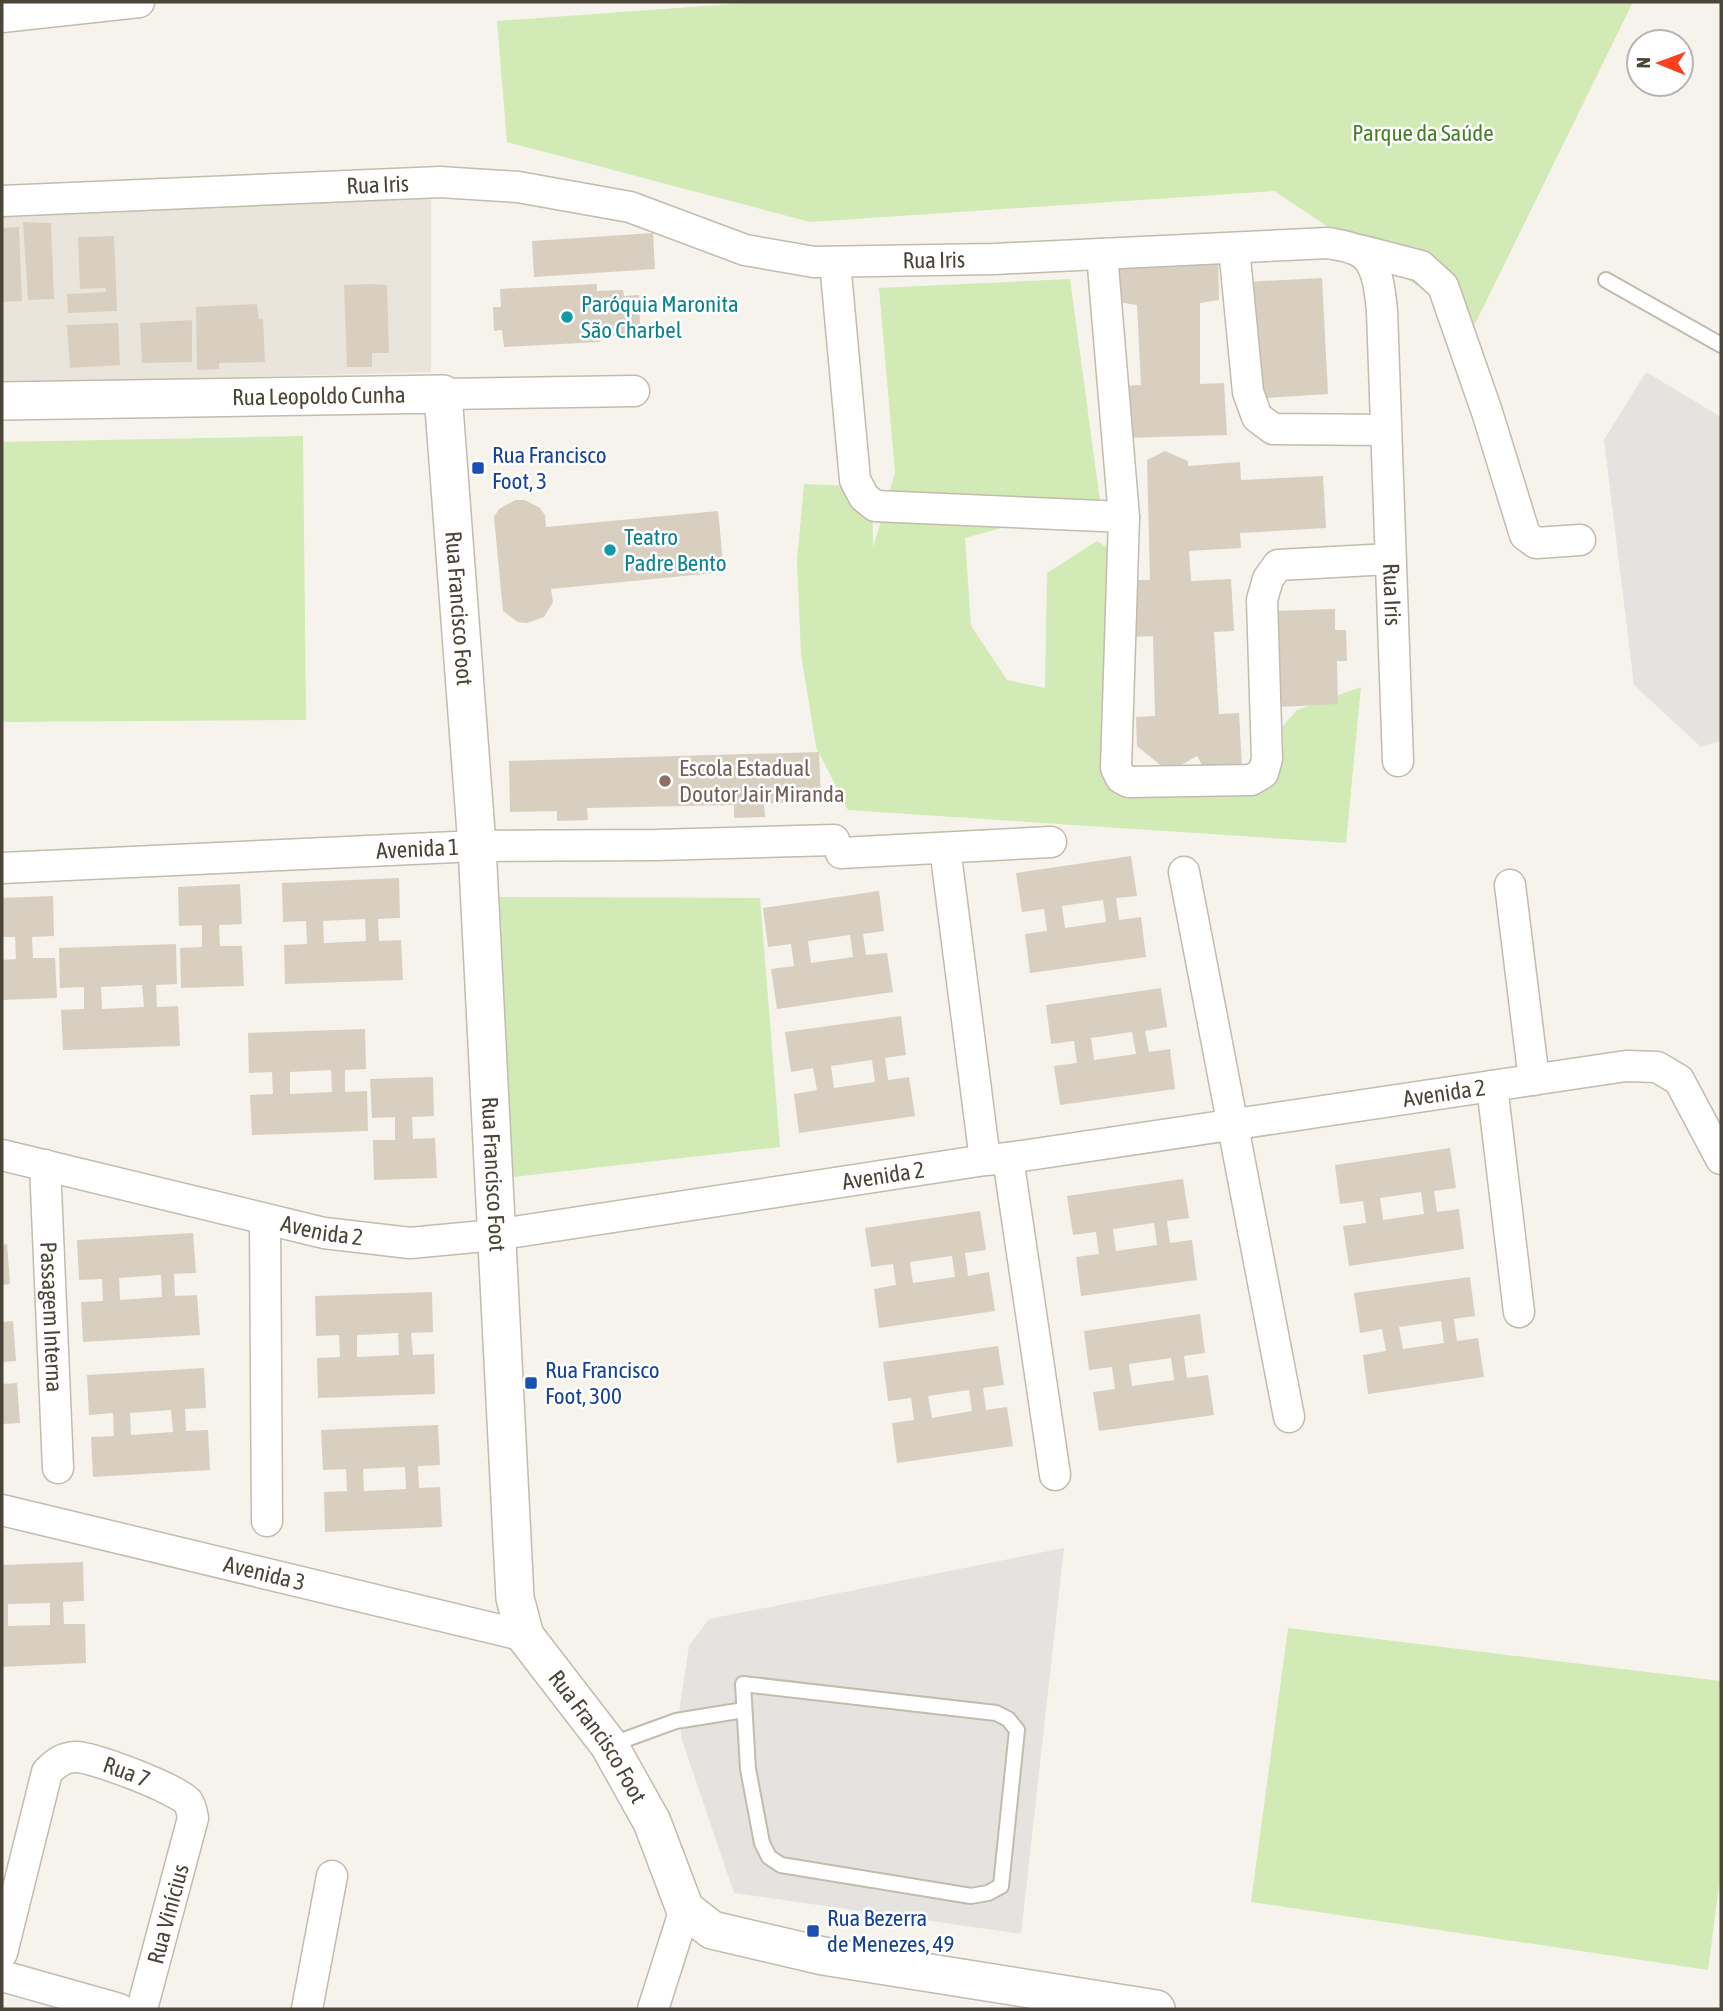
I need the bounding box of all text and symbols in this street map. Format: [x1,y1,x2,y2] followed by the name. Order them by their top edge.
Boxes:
[1625,28,1695,98] north arrow
[1632,57,1654,69] text: N
[1352,120,1494,146] park label: Parque da Saúde
[346,170,409,199] street label: Rua Iris
[902,246,965,274] street label: Rua Iris
[581,291,739,343] place label: Paróquia Maronita São Charbel
[559,309,575,325] marker: Paróquia Maronita São Charbel
[232,382,406,410] street label: Rua Leopoldo Cunha
[492,442,607,494] place label: Rua Francisco Foot, 3
[470,460,486,476] marker: Rua Francisco Foot, 3
[624,524,727,576] place label: Teatro Padre Bento
[440,530,478,687] street label: Rua Francisco Foot
[602,542,618,558] marker: Teatro Padre Bento
[1378,563,1406,626] street label: Rua Iris
[679,755,845,807] place label: Escola Estadual Doutor Jair Miranda
[657,773,673,789] marker: Escola Estadual Doutor Jair Miranda
[375,834,460,864] street label: Avenida 1
[1401,1074,1487,1112] street label: Avenida 2
[477,1096,510,1252] street label: Rua Francisco Foot
[840,1156,926,1195] street label: Avenida 2
[278,1210,364,1250] street label: Avenida 2
[35,1241,68,1393] street label: Passagem Interna
[545,1357,660,1409] place label: Rua Francisco Foot, 300
[523,1375,539,1391] marker: Rua Francisco Foot, 300
[221,1551,308,1596] street label: Avenida 3
[543,1665,652,1807] street label: Rua Francisco Foot
[100,1751,154,1792] street label: Rua 7
[142,1861,194,1967] street label: Rua Vinícius
[827,1905,954,1957] place label: Rua Bezerra de Menezes, 49
[805,1923,821,1939] marker: Rua Bezerra de Menezes, 49

